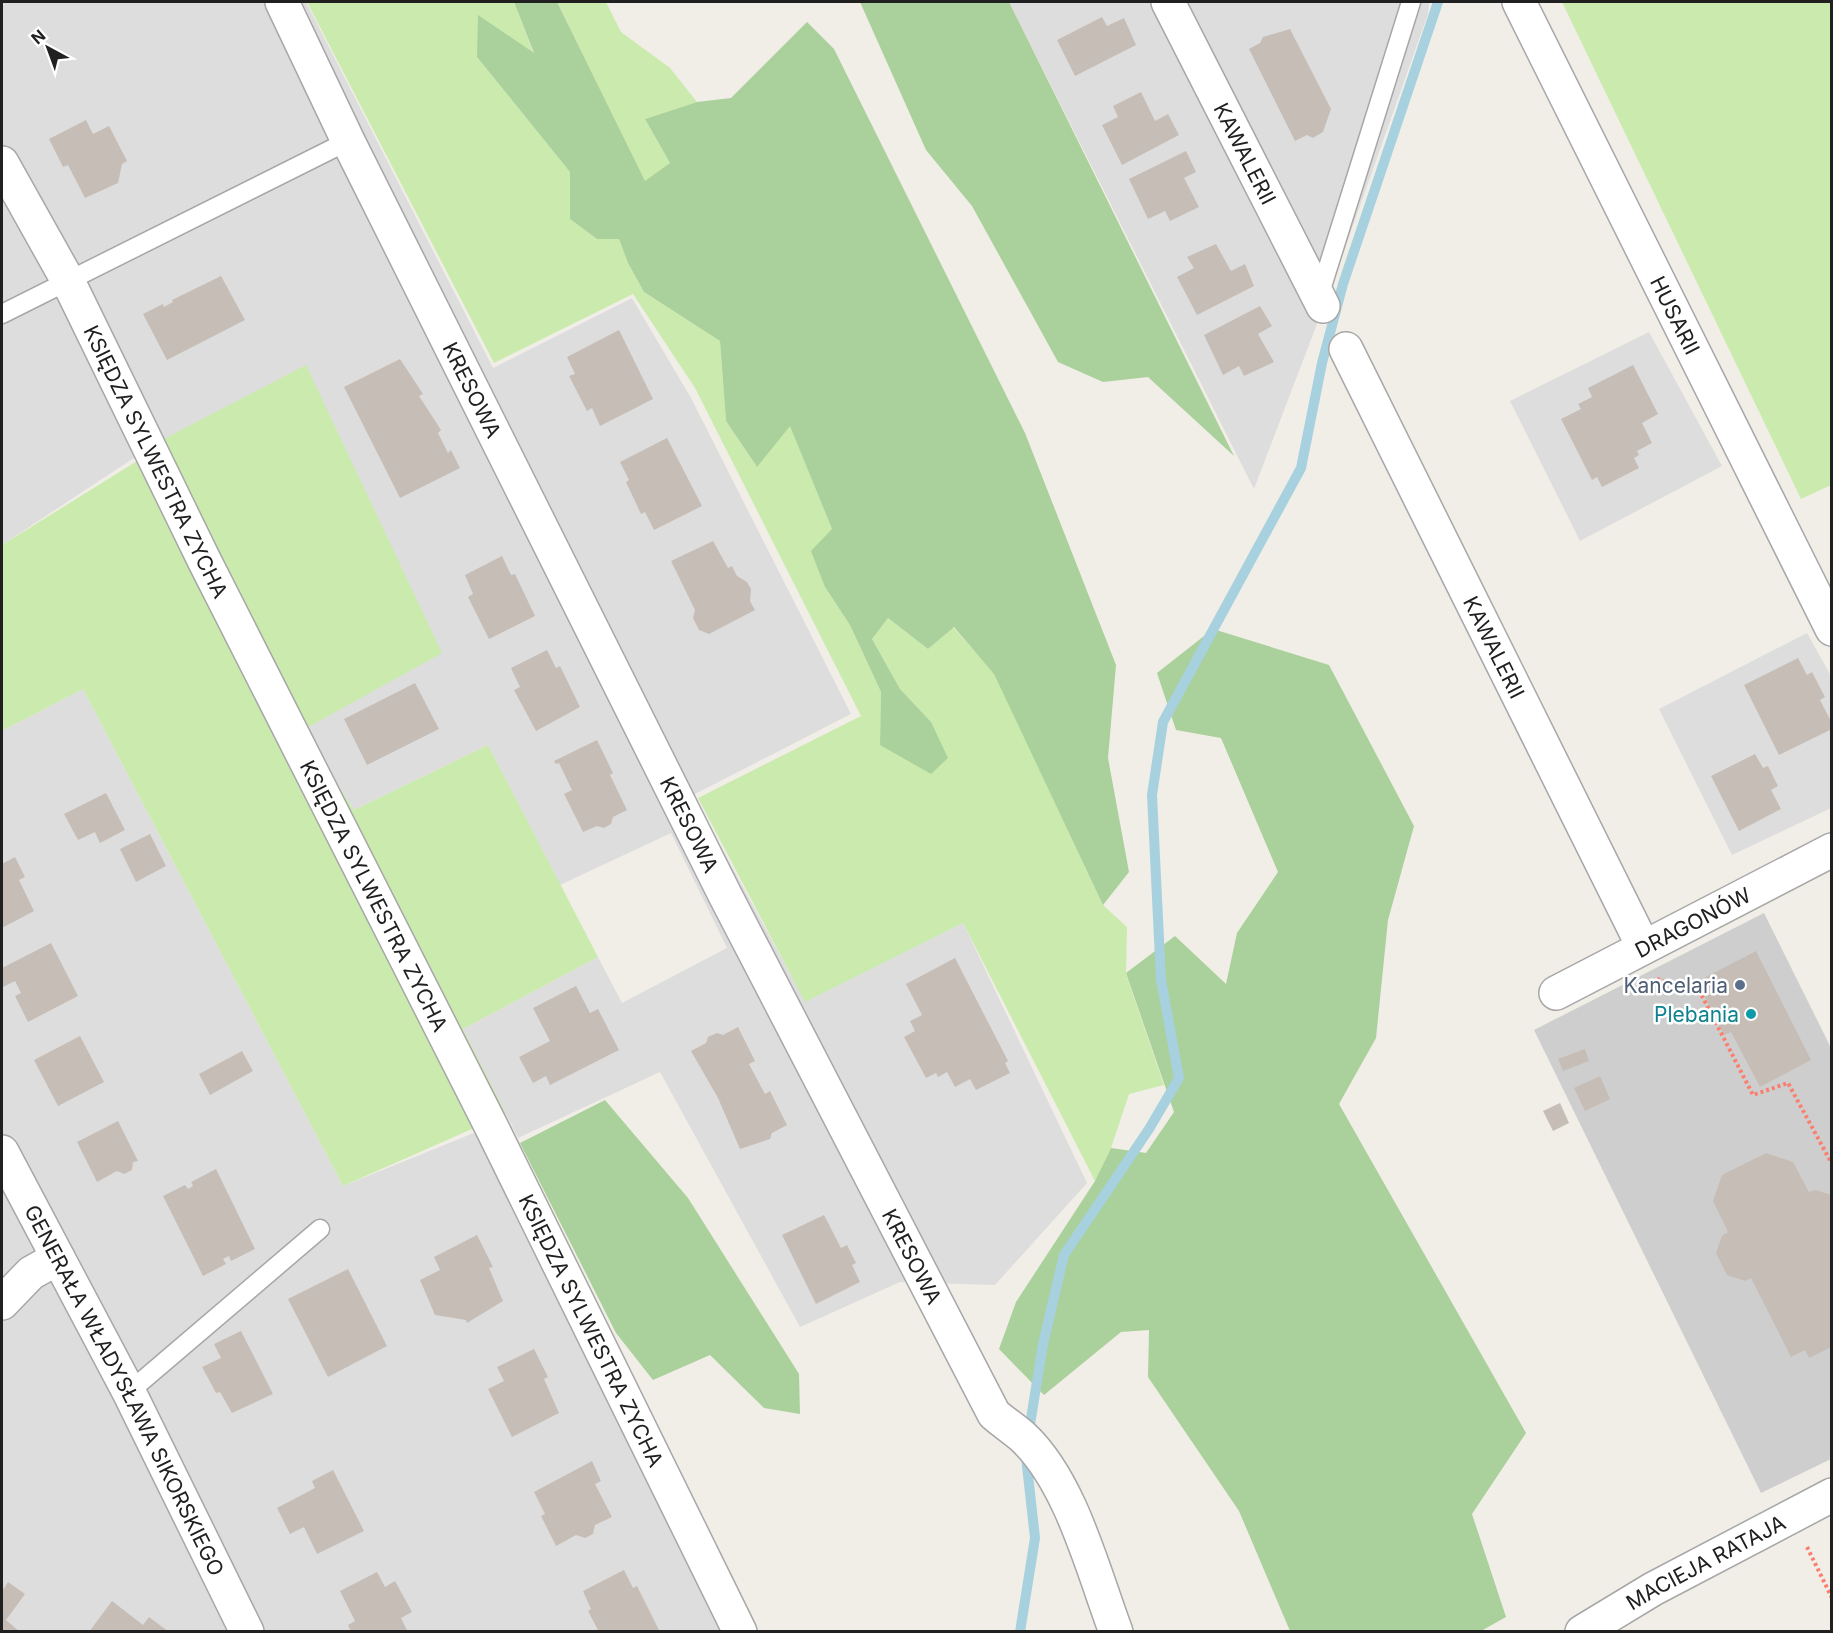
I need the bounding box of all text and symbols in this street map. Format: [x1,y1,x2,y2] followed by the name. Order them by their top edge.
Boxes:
[18,18,78,78] north arrow
[27,25,49,48] text: N
[1209,98,1282,208] street label: KAWALERII
[1645,272,1705,358] street label: HUSARII
[79,321,234,602] street label: KSIĘDZA SYLWESTRA ZYCHA
[438,338,507,442] street label: KRESOWA
[1458,592,1530,702] street label: KAWALERII
[295,756,453,1035] street label: KSIĘDZA SYLWESTRA ZYCHA
[655,772,724,876] street label: KRESOWA
[1631,882,1755,962] street label: DRAGONÓW
[1623,973,1728,998] place label: Kancelaria
[1733,978,1747,992] marker: Kancelaria
[1654,1002,1739,1027] place label: Plebania
[1744,1007,1758,1021] marker: Plebania
[514,1190,669,1471] street label: KSIĘDZA SYLWESTRA ZYCHA
[20,1201,230,1580] street label: GENERAŁA WŁADYSŁAWA SIKORSKIEGO
[877,1205,947,1308] street label: KRESOWA
[1621,1509,1789,1615] street label: MACIEJA RATAJA

